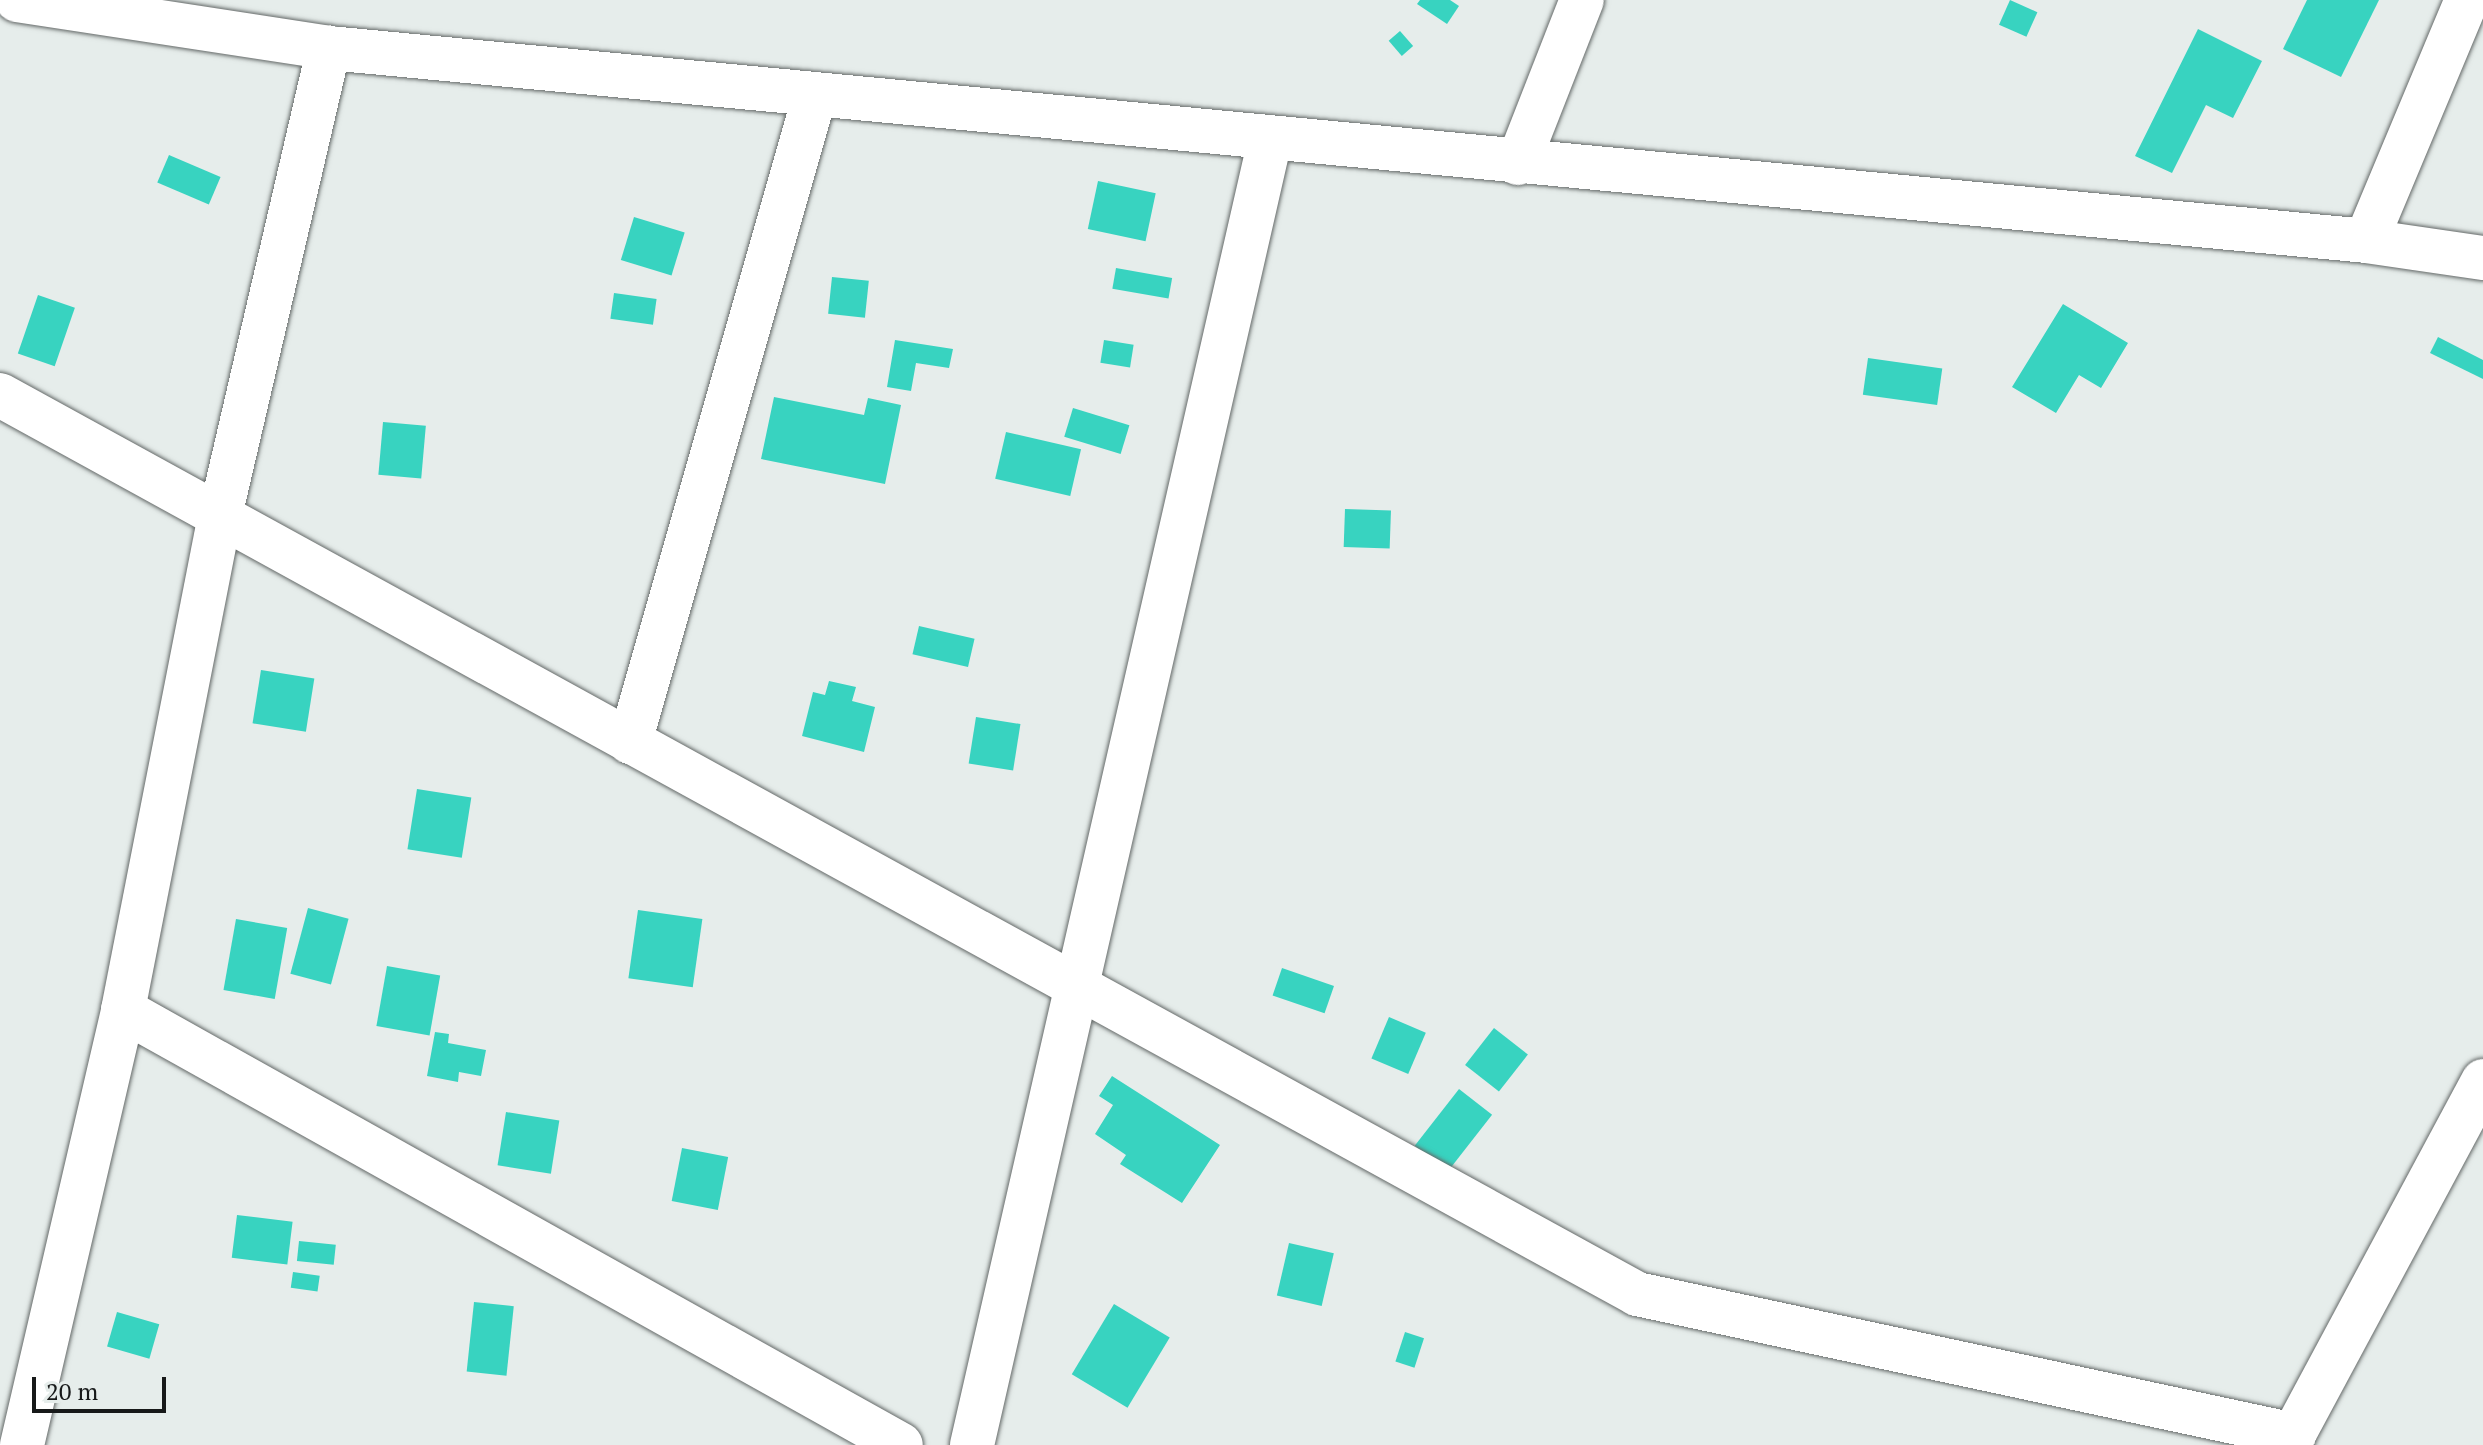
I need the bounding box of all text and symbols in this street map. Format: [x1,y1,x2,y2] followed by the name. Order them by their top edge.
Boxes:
[36,1361,170,1411] scale bar
[46,1375,98,1407] text: 20 m

